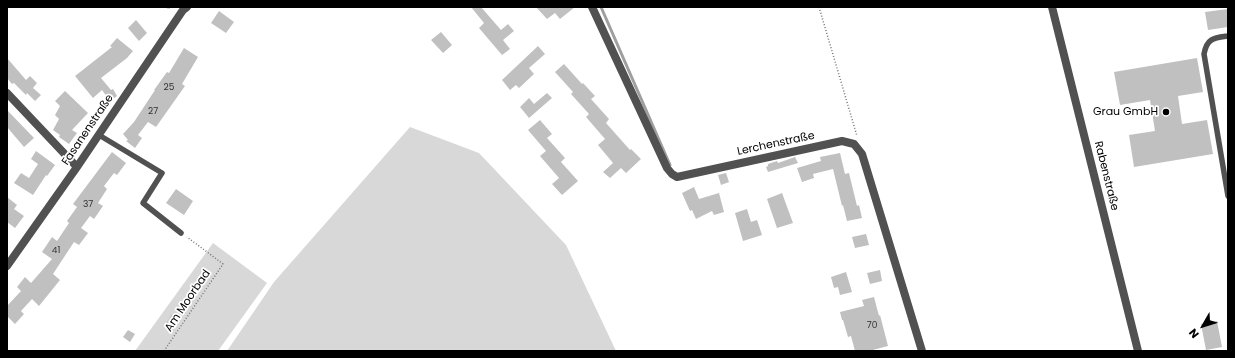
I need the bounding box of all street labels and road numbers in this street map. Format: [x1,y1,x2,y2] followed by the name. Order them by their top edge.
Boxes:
[59,92,117,168] street label: Fasanenstraße
[736,129,816,159] street label: Lerchenstraße
[1091,140,1121,212] street label: Rabenstraße
[162,268,214,334] street label: Am Moorbad

